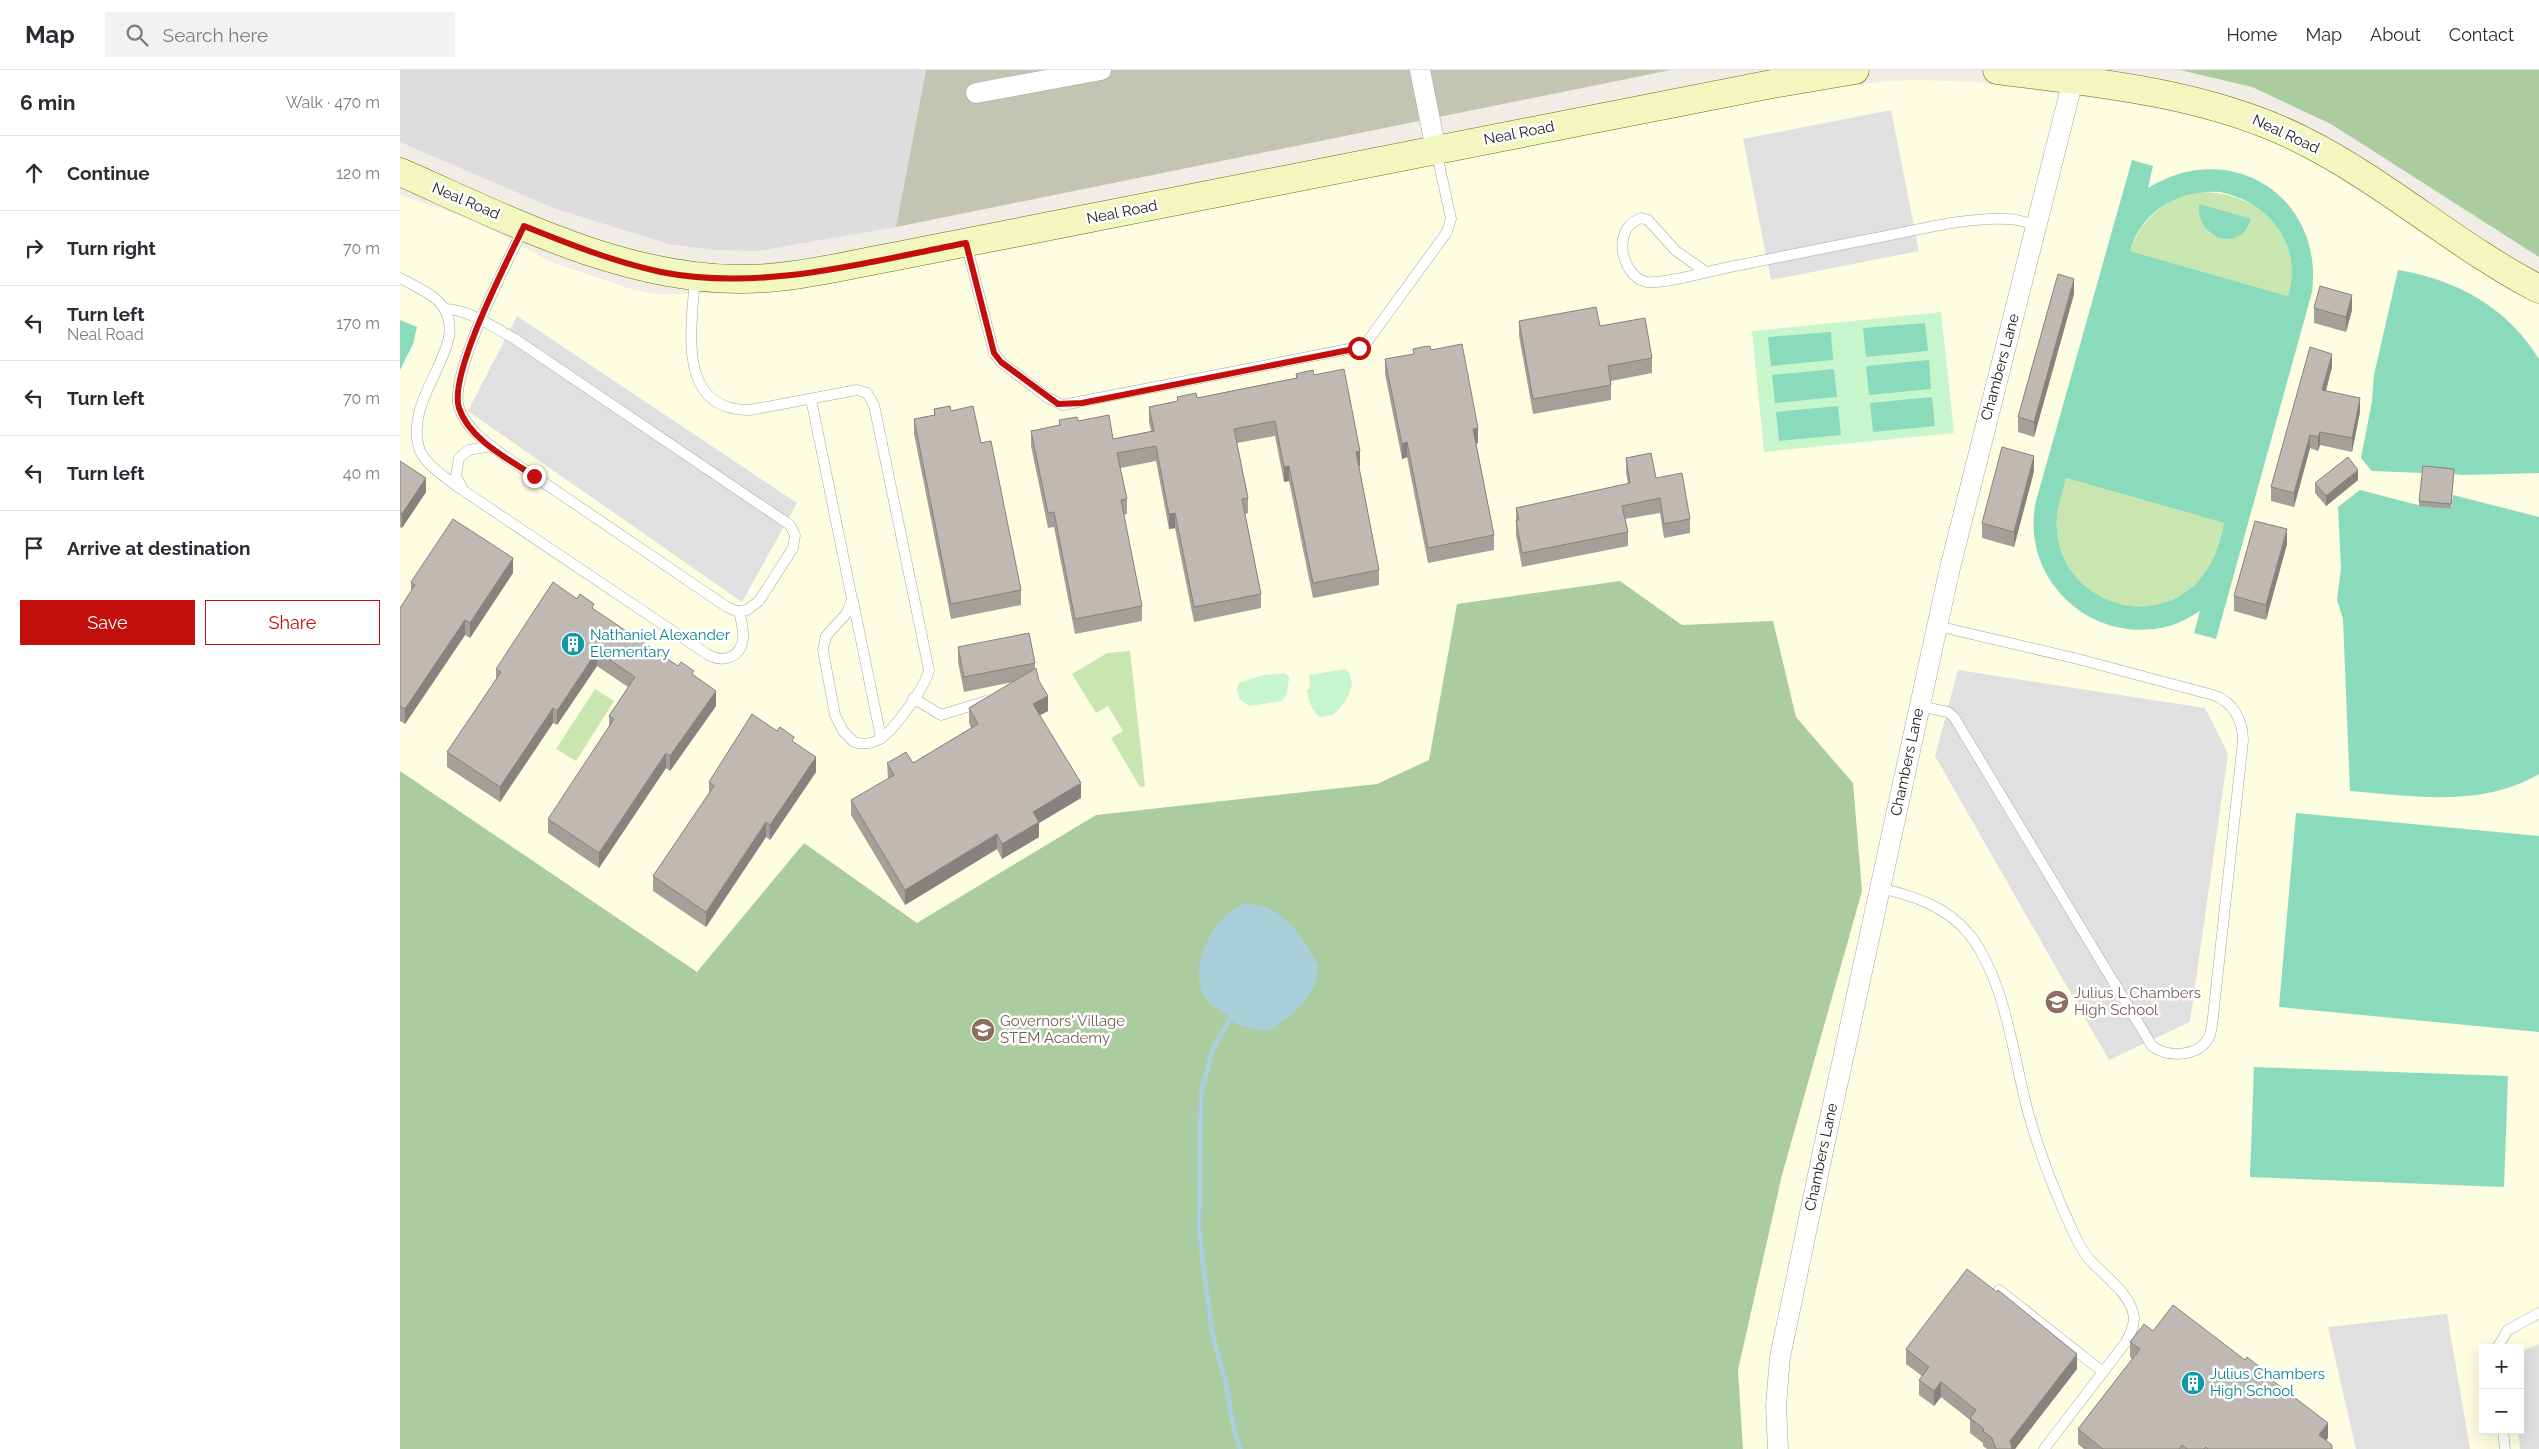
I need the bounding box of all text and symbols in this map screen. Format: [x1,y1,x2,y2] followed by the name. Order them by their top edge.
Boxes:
[105,12,455,57] search box
[25,20,75,49] text: Map
[123,21,151,49] icon: search
[163,24,268,46] text: Search here
[2226,24,2277,45] text: Home
[2305,24,2342,45] text: Map
[2370,24,2421,45] text: About
[2449,24,2514,45] text: Contact
[20,90,75,115] text: 6 min
[286,93,380,112] text: Walk · 470 m
[2250,111,2322,157] street label: Neal Road
[1482,117,1556,149] street label: Neal Road
[20,159,48,187] icon: ahead
[67,162,150,184] text: Continue
[336,164,380,183] text: 120 m
[429,179,503,223] street label: Neal Road
[1085,196,1159,228] street label: Neal Road
[20,234,48,262] icon: right
[67,237,156,259] text: Turn right
[343,239,380,258] text: 70 m
[67,303,144,325] text: Turn left
[20,309,48,337] icon: left
[1977,311,2023,422] street label: Chambers Lane
[336,314,380,333] text: 170 m
[67,325,144,344] text: Neal Road
[1348,337,1371,360] route start
[20,384,48,412] icon: left
[67,387,144,409] text: Turn left
[343,389,380,408] text: 70 m
[20,459,48,487] icon: left
[67,462,144,484] text: Turn left
[343,464,380,483] text: 40 m
[523,465,546,488] route end
[20,534,48,562] icon: arrive
[67,537,251,559] text: Arrive at destination
[20,600,195,645] button: Save
[205,600,380,645] button: Share
[590,626,731,661] place label: Nathaniel Alexander Elementary
[560,631,586,657] building icon: Nathaniel Alexander Elementary
[1887,706,1927,818] street label: Chambers Lane
[2074,984,2201,1019] place label: Julius L Chambers High School
[2044,989,2070,1015] school or university icon: Julius L Chambers High School
[1000,1012,1125,1047] place label: Governors' Village STEM Academy
[970,1017,996,1043] school or university icon: Governors' Village STEM Academy
[1801,1101,1841,1213] street label: Chambers Lane
[2479,1344,2524,1434] map controls
[2479,1344,2524,1389] button: +
[2210,1365,2325,1400] place label: Julius Chambers High School
[2180,1370,2206,1396] building icon: Julius Chambers High School
[2479,1389,2524,1434] button: −

